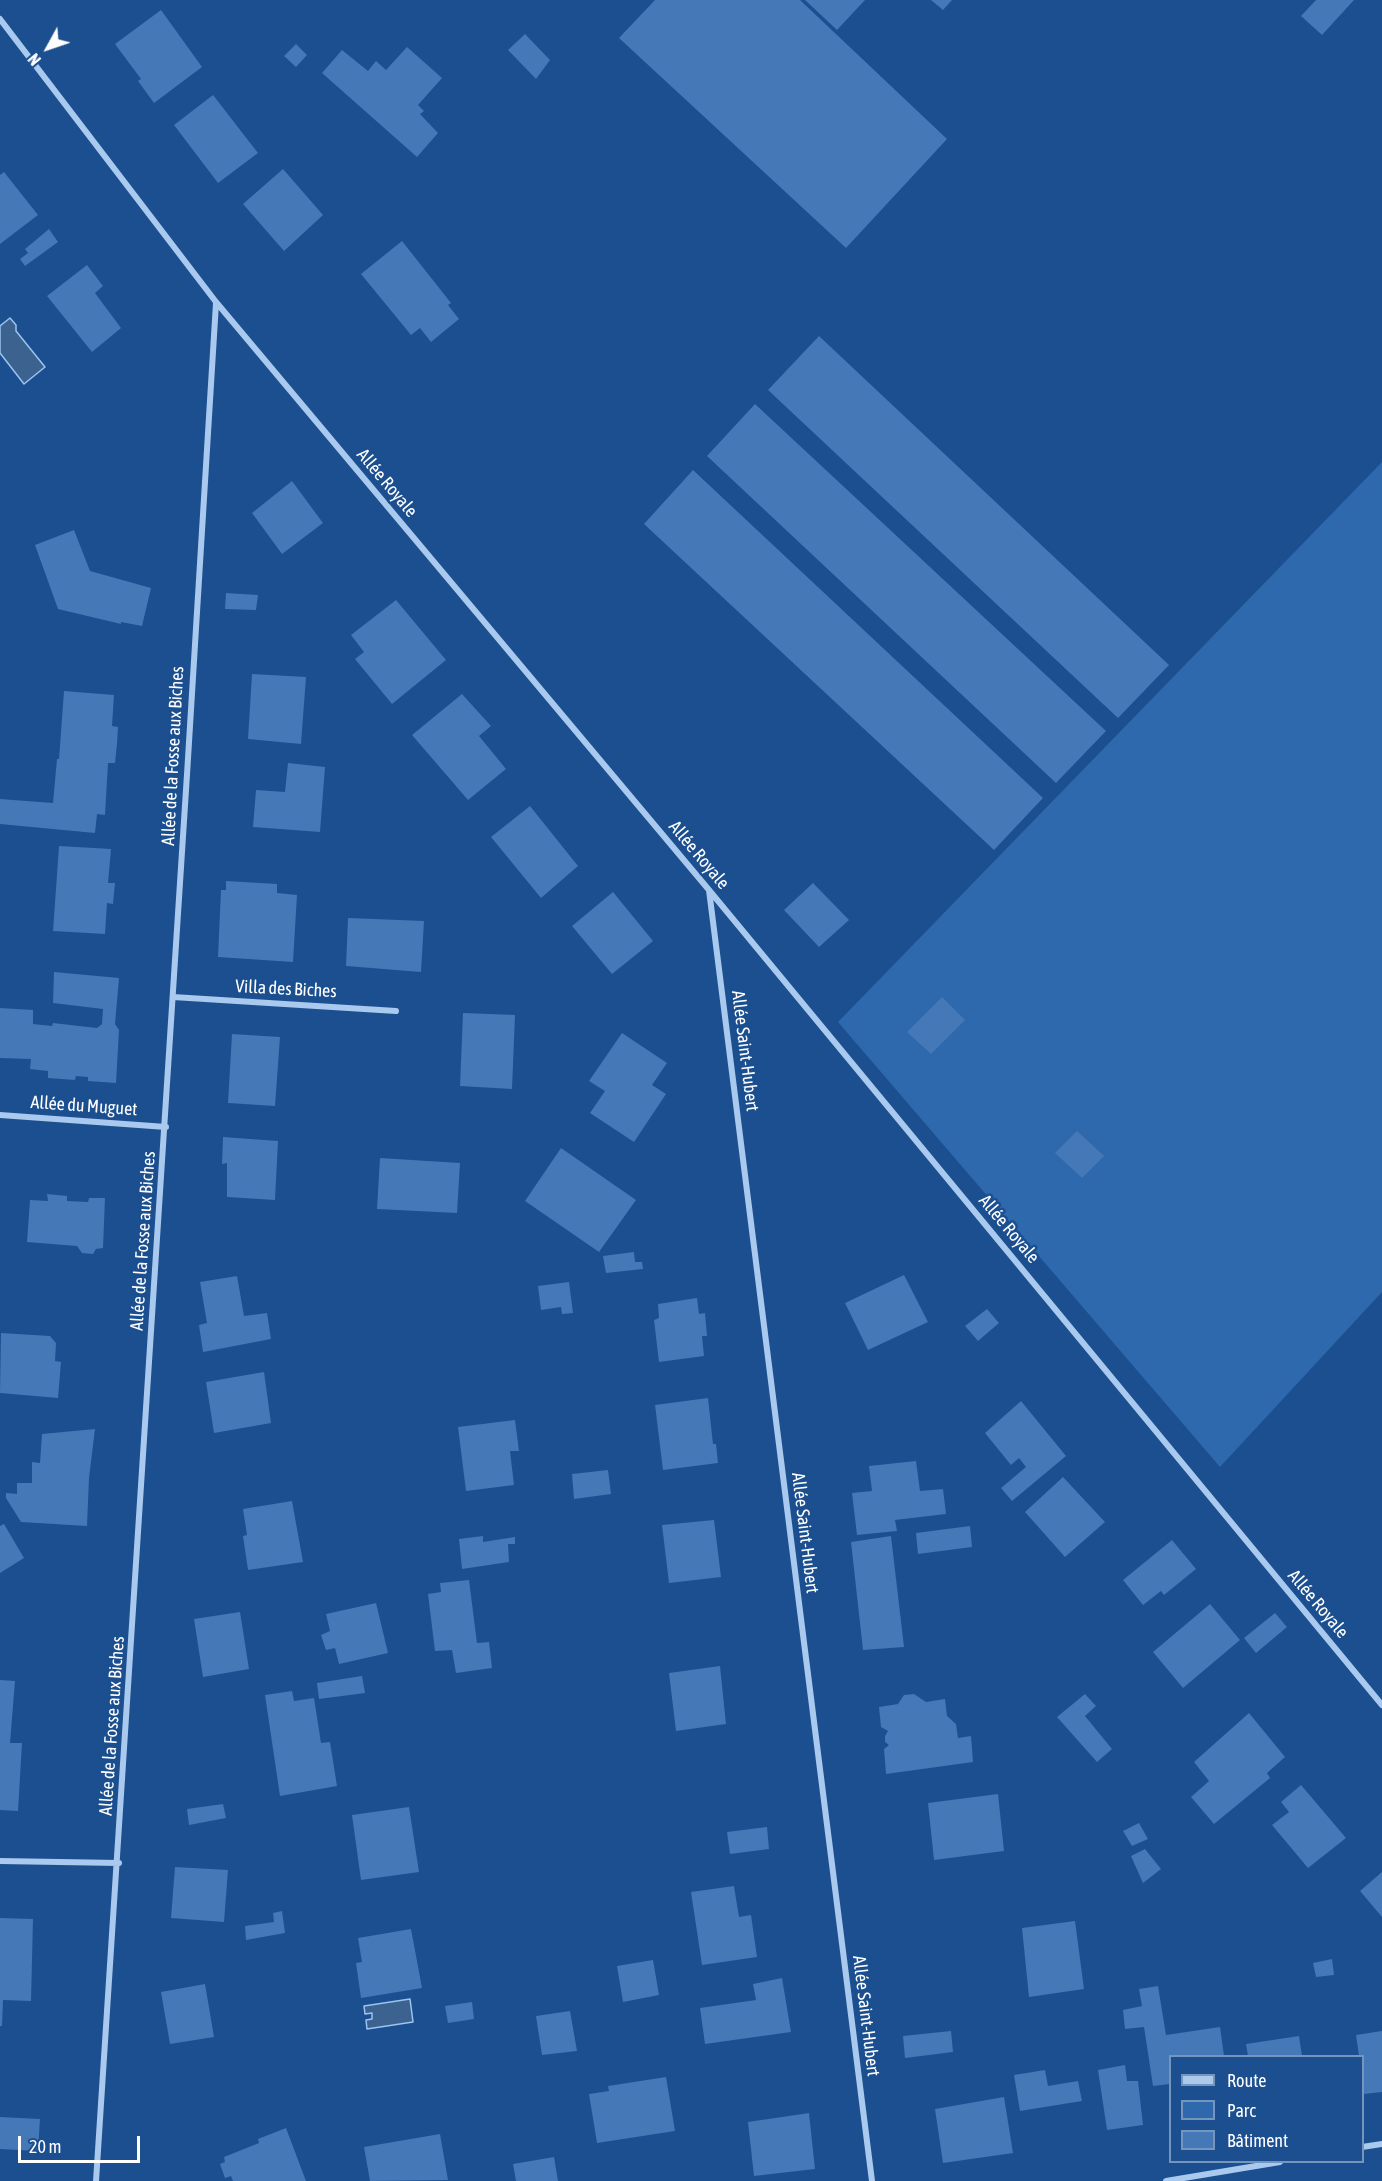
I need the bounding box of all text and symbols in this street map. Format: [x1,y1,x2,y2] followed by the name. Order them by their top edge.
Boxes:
[18,18,78,78] north arrow
[24,50,44,69] text: N
[352,444,422,522] street label: Allée Royale
[158,666,188,846] street label: Allée de la Fosse aux Biches
[664,816,734,894] street label: Allée Royale
[235,976,337,1002] street label: Villa des Biches
[727,989,763,1113] street label: Allée Saint-Hubert
[30,1091,138,1121] street label: Allée du Muguet
[126,1151,160,1331] street label: Allée de la Fosse aux Biches
[974,1190,1044,1268] street label: Allée Royale
[787,1471,823,1595] street label: Allée Saint-Hubert
[1283,1565,1353,1643] street label: Allée Royale
[95,1636,129,1816] street label: Allée de la Fosse aux Biches
[848,1954,884,2078] street label: Allée Saint-Hubert
[1169,2055,1364,2163] legend
[1227,2070,1266,2091] text: Route
[1227,2100,1256,2121] text: Parc
[21,2124,142,2162] scale bar
[1227,2130,1288,2151] text: Bâtiment
[29,2136,61,2157] text: 20 m

